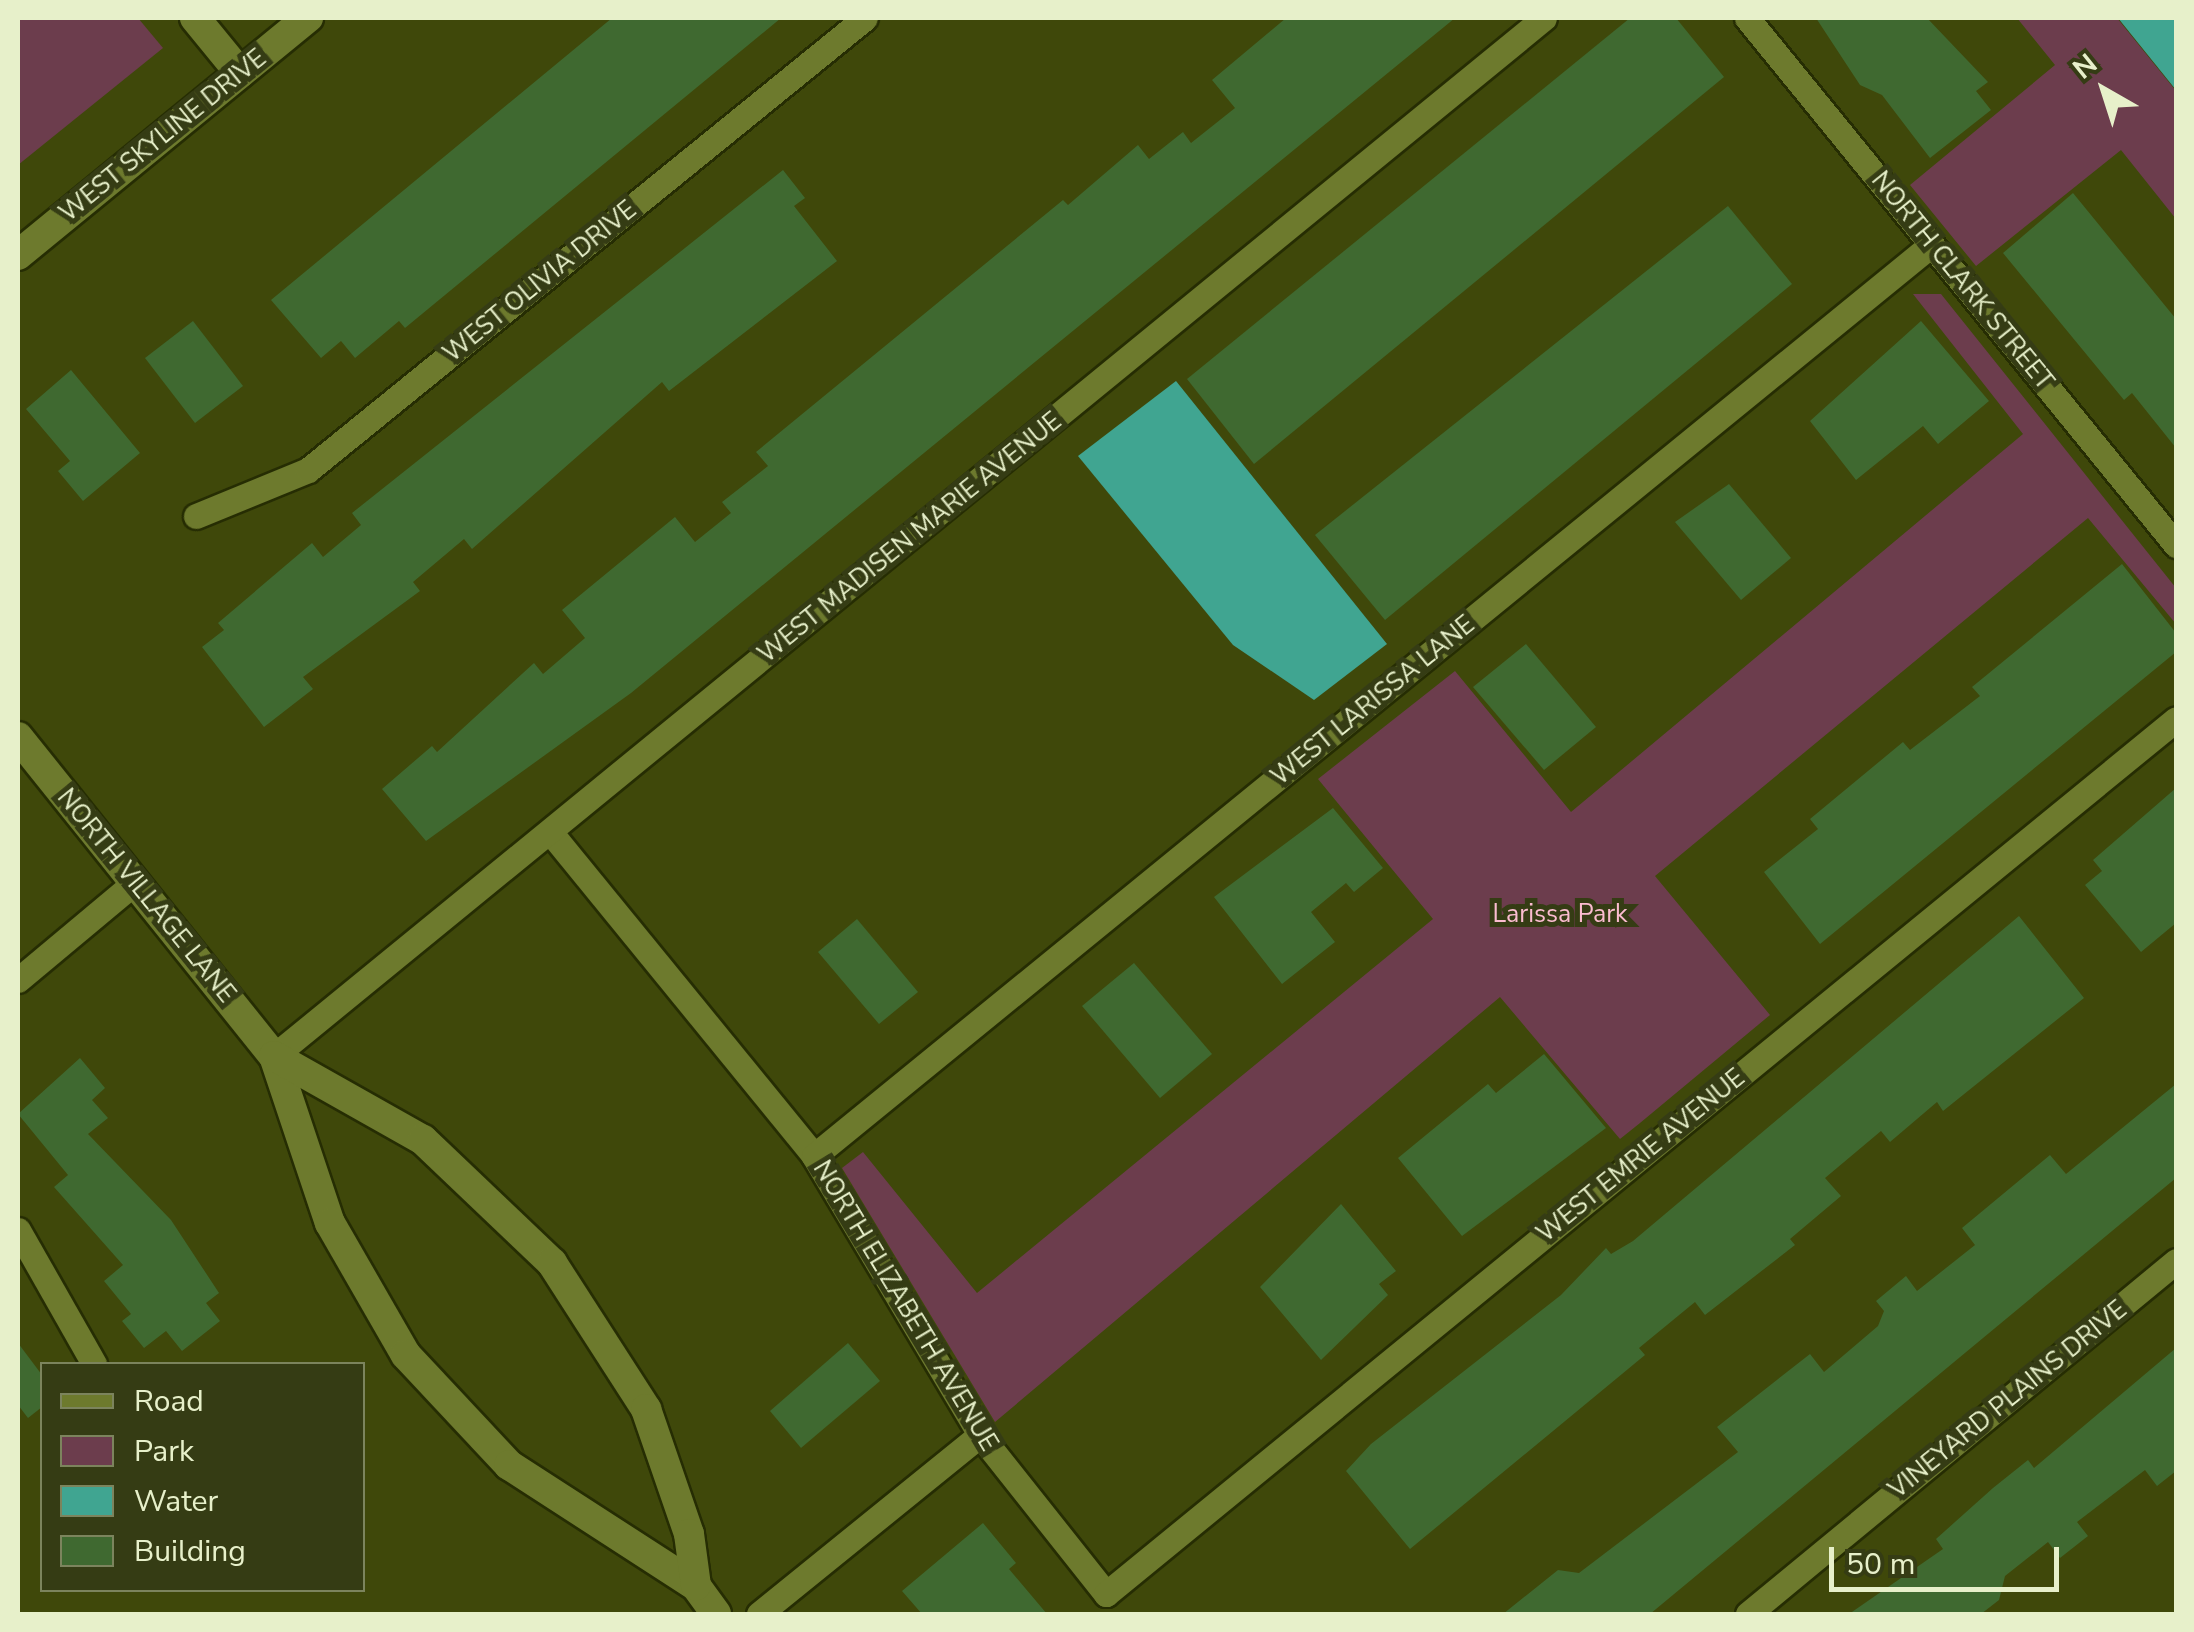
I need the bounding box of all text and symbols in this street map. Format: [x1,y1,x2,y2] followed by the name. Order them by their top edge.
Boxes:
[2054,40,2154,140] north arrow
[54,44,272,228] street label: WEST SKYLINE DRIVE
[2065,45,2105,88] text: N
[1865,166,2059,396] street label: NORTH CLARK STREET
[438,195,642,369] street label: WEST OLIVIA DRIVE
[752,406,1068,670] street label: WEST MADISEN MARIE AVENUE
[1265,610,1481,792] street label: WEST LARISSA LANE
[51,783,241,1009] street label: NORTH VILLAGE LANE
[1492,899,1628,929] park label: Larissa Park
[1531,1063,1751,1249] street label: WEST EMRIE AVENUE
[806,1155,1004,1457] street label: NORTH ELIZABETH AVENUE
[1883,1295,2133,1505] street label: VINEYARD PLAINS DRIVE
[40,1362,365,1592] legend
[134,1381,204,1422] text: Road
[134,1431,194,1472] text: Park
[134,1481,218,1522] text: Water
[1834,1527,2064,1589] scale bar
[134,1531,246,1572] text: Building
[1846,1544,1915,1585] text: 50 m

